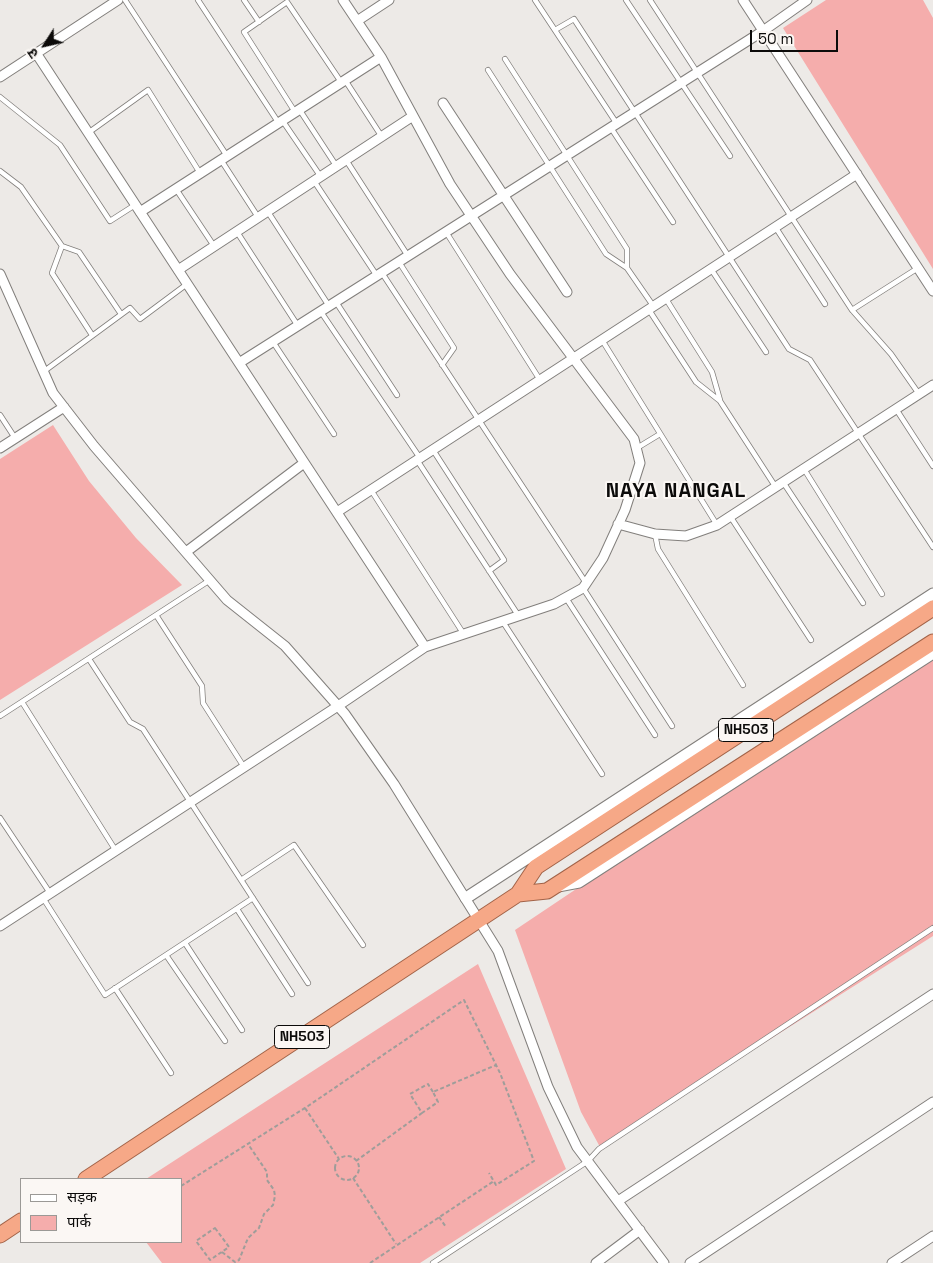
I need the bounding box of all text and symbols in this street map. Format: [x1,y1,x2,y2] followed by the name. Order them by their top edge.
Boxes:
[20,20,70,70] north arrow
[753,20,840,52] scale bar
[758,29,793,48] text: 50 m
[23,45,42,62] text: उ
[604,480,748,504] district label: NAYA NANGAL
[718,718,774,742] road number: NH503
[274,1026,330,1048] road number: NH503
[20,1178,182,1243] legend
[67,1187,97,1206] text: सड़क
[67,1212,91,1231] text: पार्क

